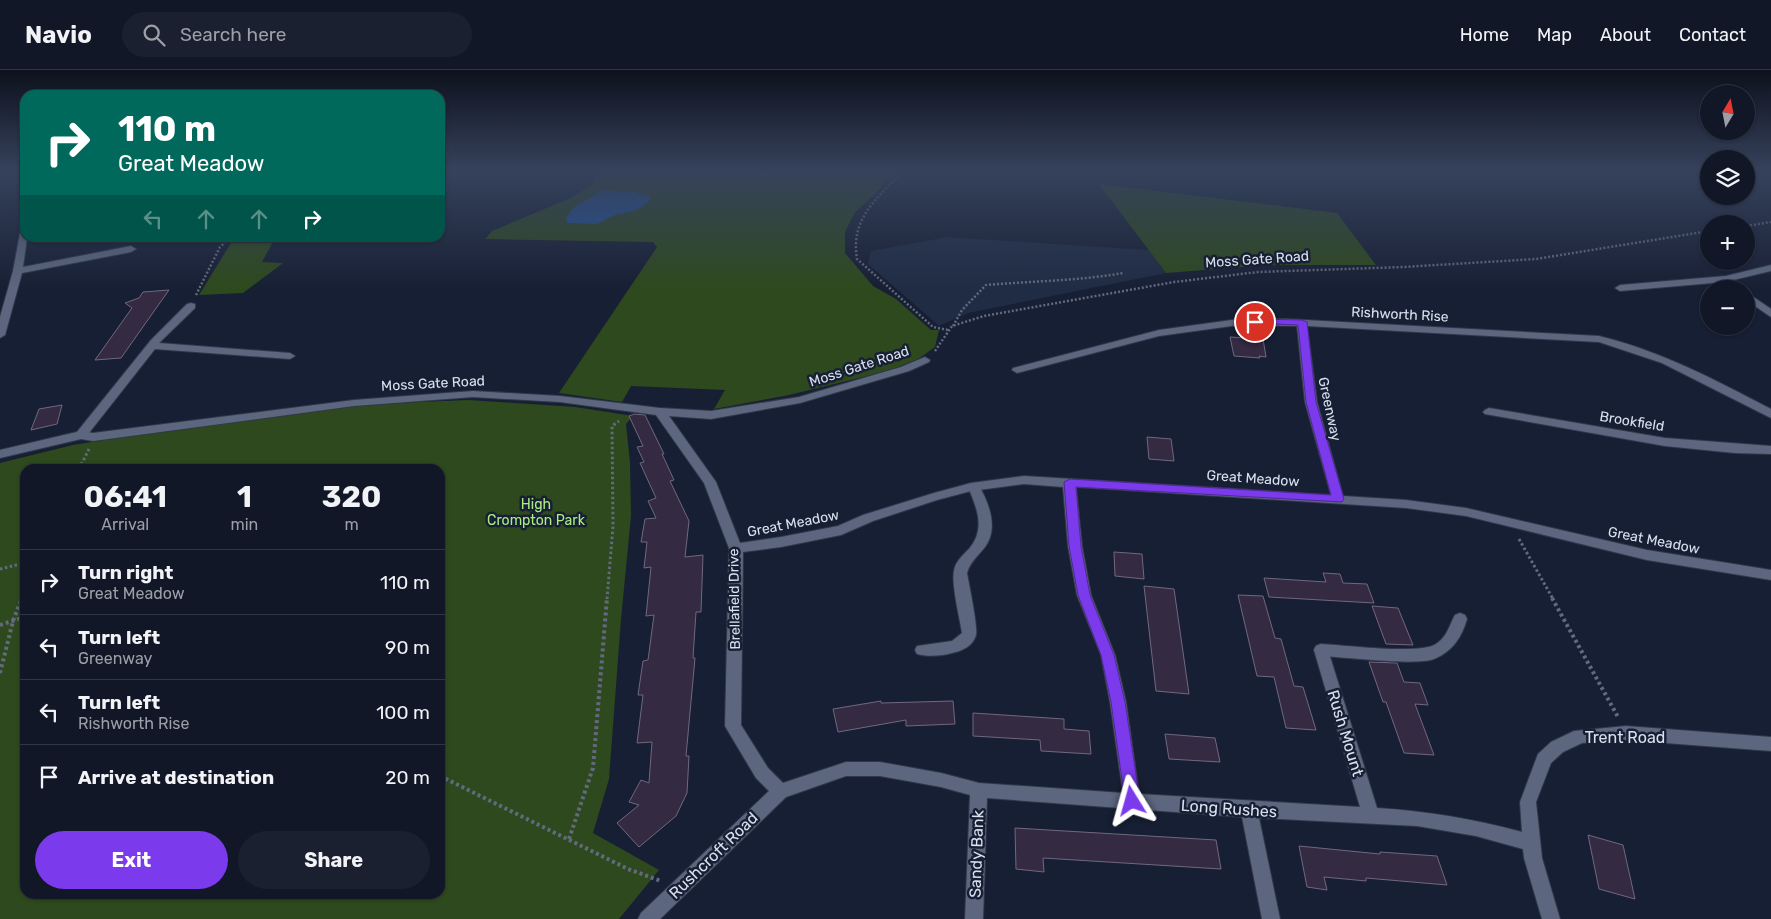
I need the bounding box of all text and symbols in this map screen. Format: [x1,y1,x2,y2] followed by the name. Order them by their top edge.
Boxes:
[122,12,472,57] search box
[25,21,92,49] text: Navio
[140,21,168,49] icon: search
[180,23,286,46] text: Search here
[1460,24,1509,46] text: Home
[1537,24,1572,46] text: Map
[1600,24,1651,46] text: About
[1679,24,1746,46] text: Contact
[1700,85,1755,140] north arrow
[1700,85,1755,335] map controls
[118,108,216,150] text: 110 m
[35,110,100,175] icon: right
[118,150,264,177] text: Great Meadow
[1700,150,1755,205] button: layers
[139,205,167,233] icon: left
[192,205,220,233] icon: ahead
[245,205,273,233] icon: ahead
[298,205,326,233] icon: right
[1700,215,1755,270] button: +
[1205,247,1309,272] street label: Moss Gate Road
[1700,280,1755,335] button: −
[1234,301,1276,343] pin
[1351,303,1449,326] street label: Rishworth Rise
[1241,308,1269,336] icon: arrive
[807,342,911,391] street label: Moss Gate Road
[381,372,485,395] street label: Moss Gate Road
[1314,375,1345,443] street label: Greenway
[1598,408,1665,435] street label: Brookfield
[1206,467,1300,490] street label: Great Meadow
[84,479,167,515] text: 06:41
[237,479,252,515] text: 1
[322,479,381,515] text: 320
[487,496,586,529] park label: High Crompton Park
[746,506,840,541] street label: Great Meadow
[101,515,149,534] text: Arrival
[230,515,258,534] text: min
[345,515,359,534] text: m
[1607,523,1701,558] street label: Great Meadow
[725,548,744,650] street label: Brellafield Drive
[78,561,173,584] text: Turn right
[35,568,63,596] icon: right
[380,571,430,594] text: 110 m
[78,584,185,603] text: Great Meadow
[78,626,160,649] text: Turn left
[35,633,63,661] icon: left
[385,636,430,659] text: 90 m
[78,649,152,668] text: Greenway
[1323,688,1368,779] street label: Rush Mount
[78,691,160,714] text: Turn left
[35,698,63,726] icon: left
[376,701,430,724] text: 100 m
[78,714,189,733] text: Rishworth Rise
[1585,728,1665,747] street label: Trent Road
[35,763,63,791] icon: arrive
[78,766,274,789] text: Arrive at destination
[385,766,430,789] text: 20 m
[1105,774,1157,826] position arrow
[1180,796,1278,821] street label: Long Rushes
[665,808,762,903] street label: Rushcroft Road
[965,809,988,898] street label: Sandy Bank
[35,831,228,889] button: Exit
[238,831,430,889] button: Share

